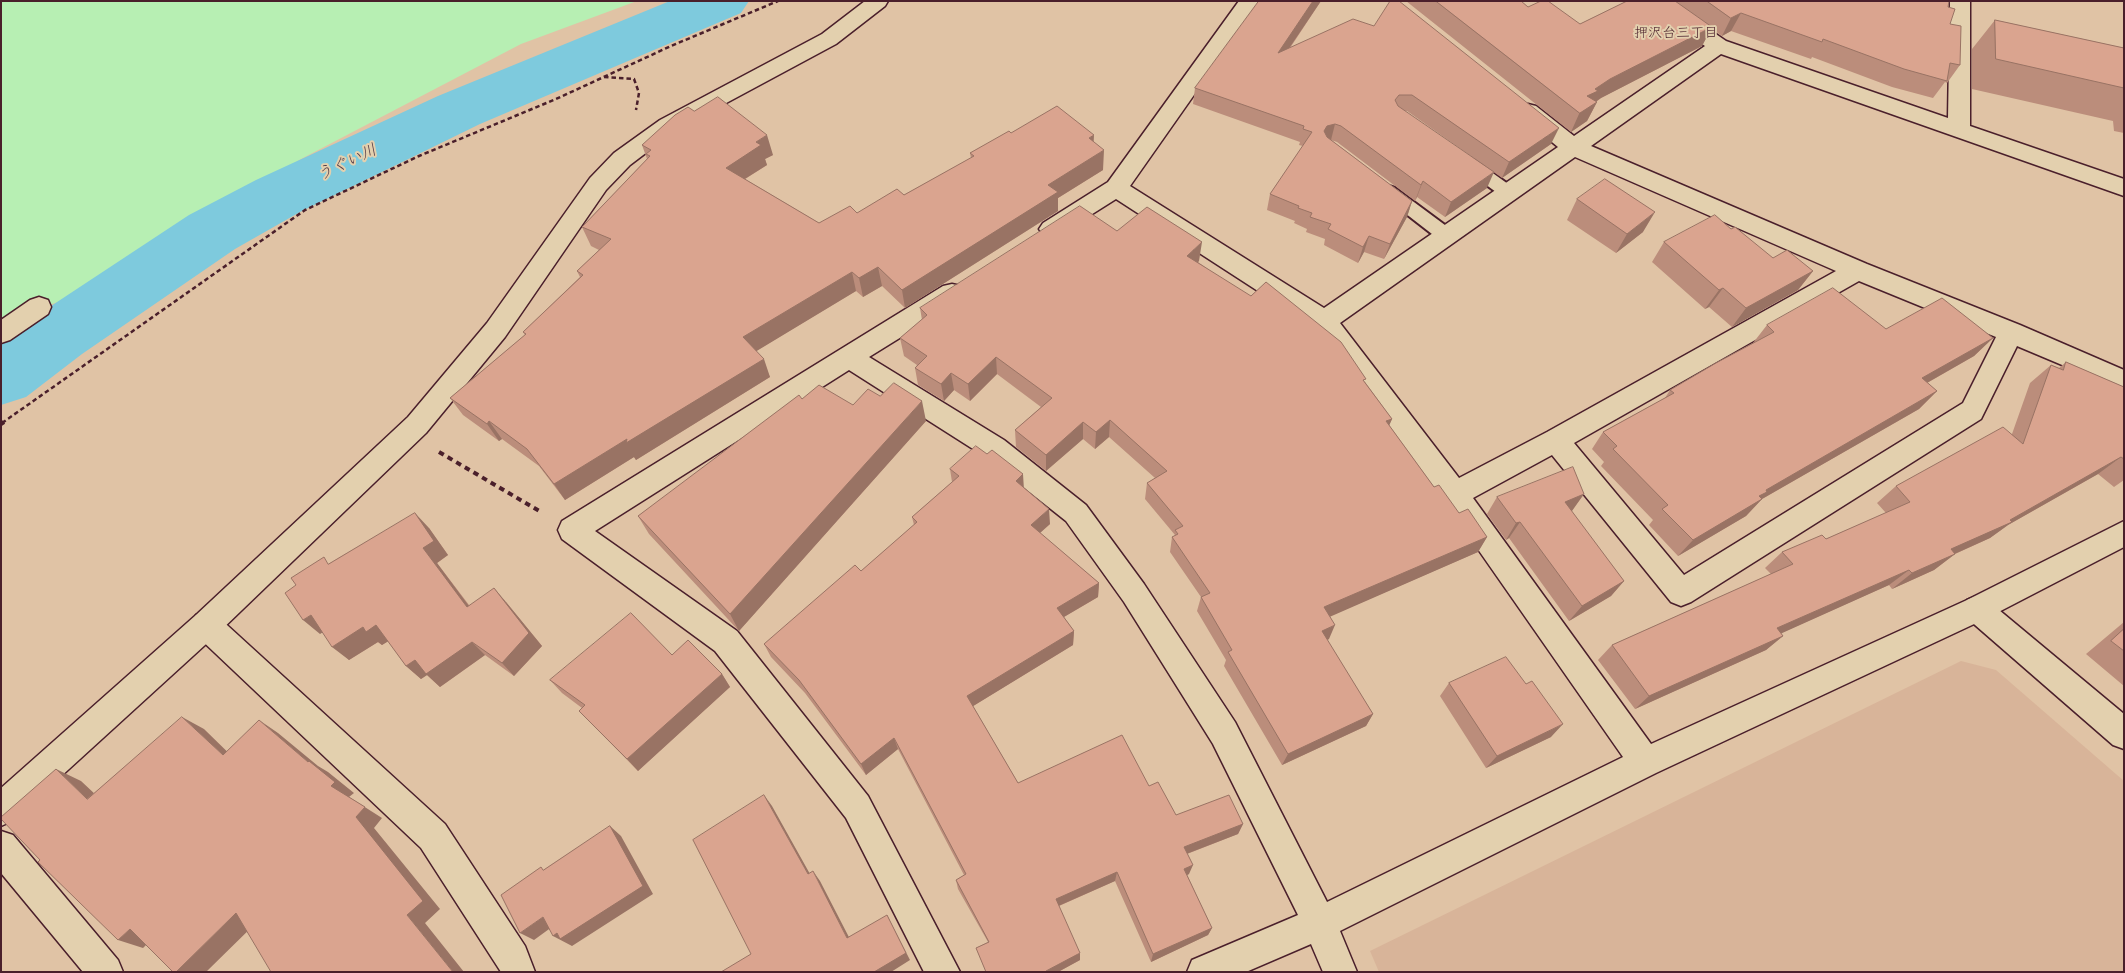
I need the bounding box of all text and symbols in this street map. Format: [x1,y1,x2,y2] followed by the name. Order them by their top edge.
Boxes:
[1634,25,1718,41] district label: 押沢台三丁目
[314,141,380,185] water label: うぐい川

